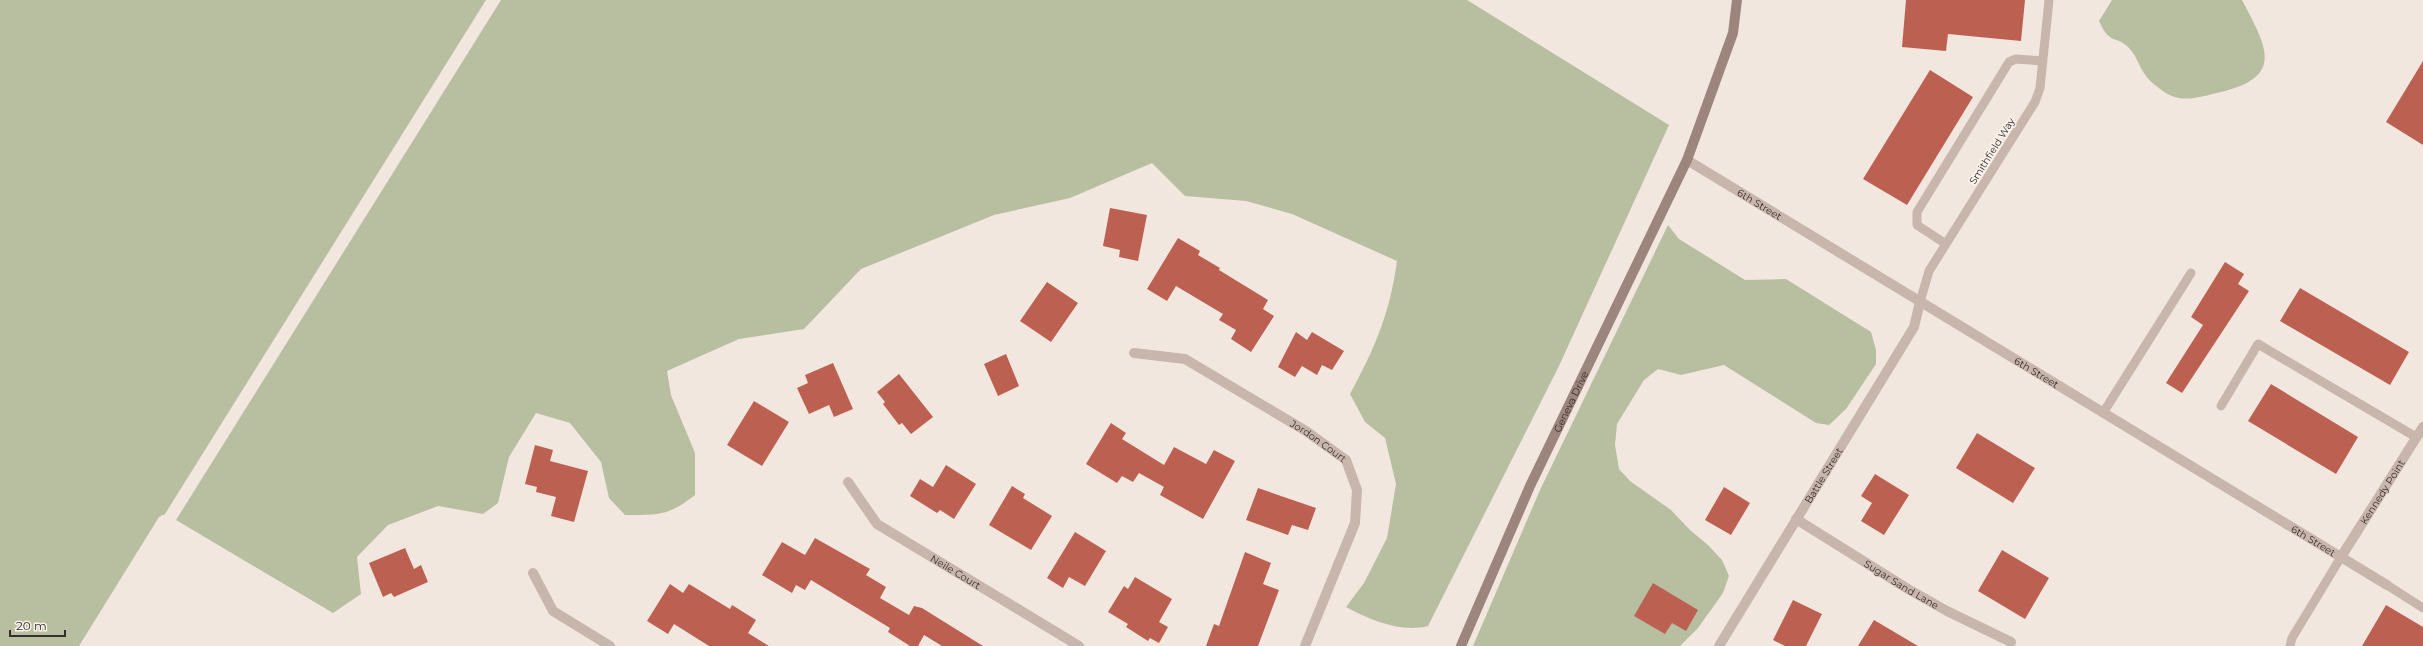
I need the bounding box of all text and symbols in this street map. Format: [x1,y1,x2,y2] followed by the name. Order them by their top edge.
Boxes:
[1966,115,2018,187] street label: Smithfield Way
[1735,186,1784,223] street label: 6th Street
[2012,354,2061,391] street label: 6th Street
[1550,369,1591,434] street label: Geneva Drive
[1287,416,1349,465] street label: Jordon Court
[1801,445,1845,506] street label: Battle Street
[2357,457,2407,527] street label: Kennedy Point
[2289,522,2338,559] street label: 6th Street
[928,551,983,592] street label: Neile Court
[1862,557,1941,612] street label: Sugar Sand Lane
[10,612,65,638] scale bar
[16,618,47,633] text: 20 m

